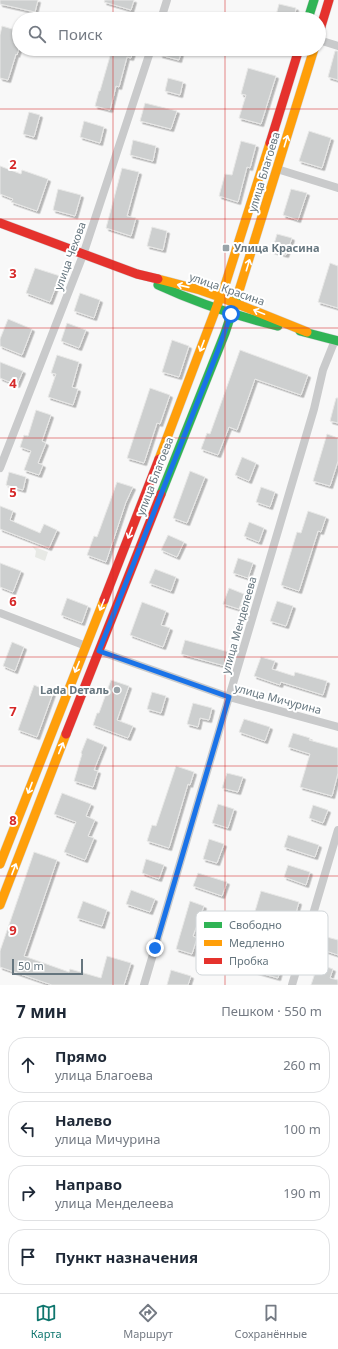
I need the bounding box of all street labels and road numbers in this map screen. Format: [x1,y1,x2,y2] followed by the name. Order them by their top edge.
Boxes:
[244,130,283,214] street label: улица Благоева
[50,220,89,292] street label: улица Чехова
[187,269,267,308] street label: улица Красина
[133,434,176,517] street label: улица Благоева
[217,574,260,675] street label: улица Менделеева
[233,680,323,717] street label: улица Мичурина

